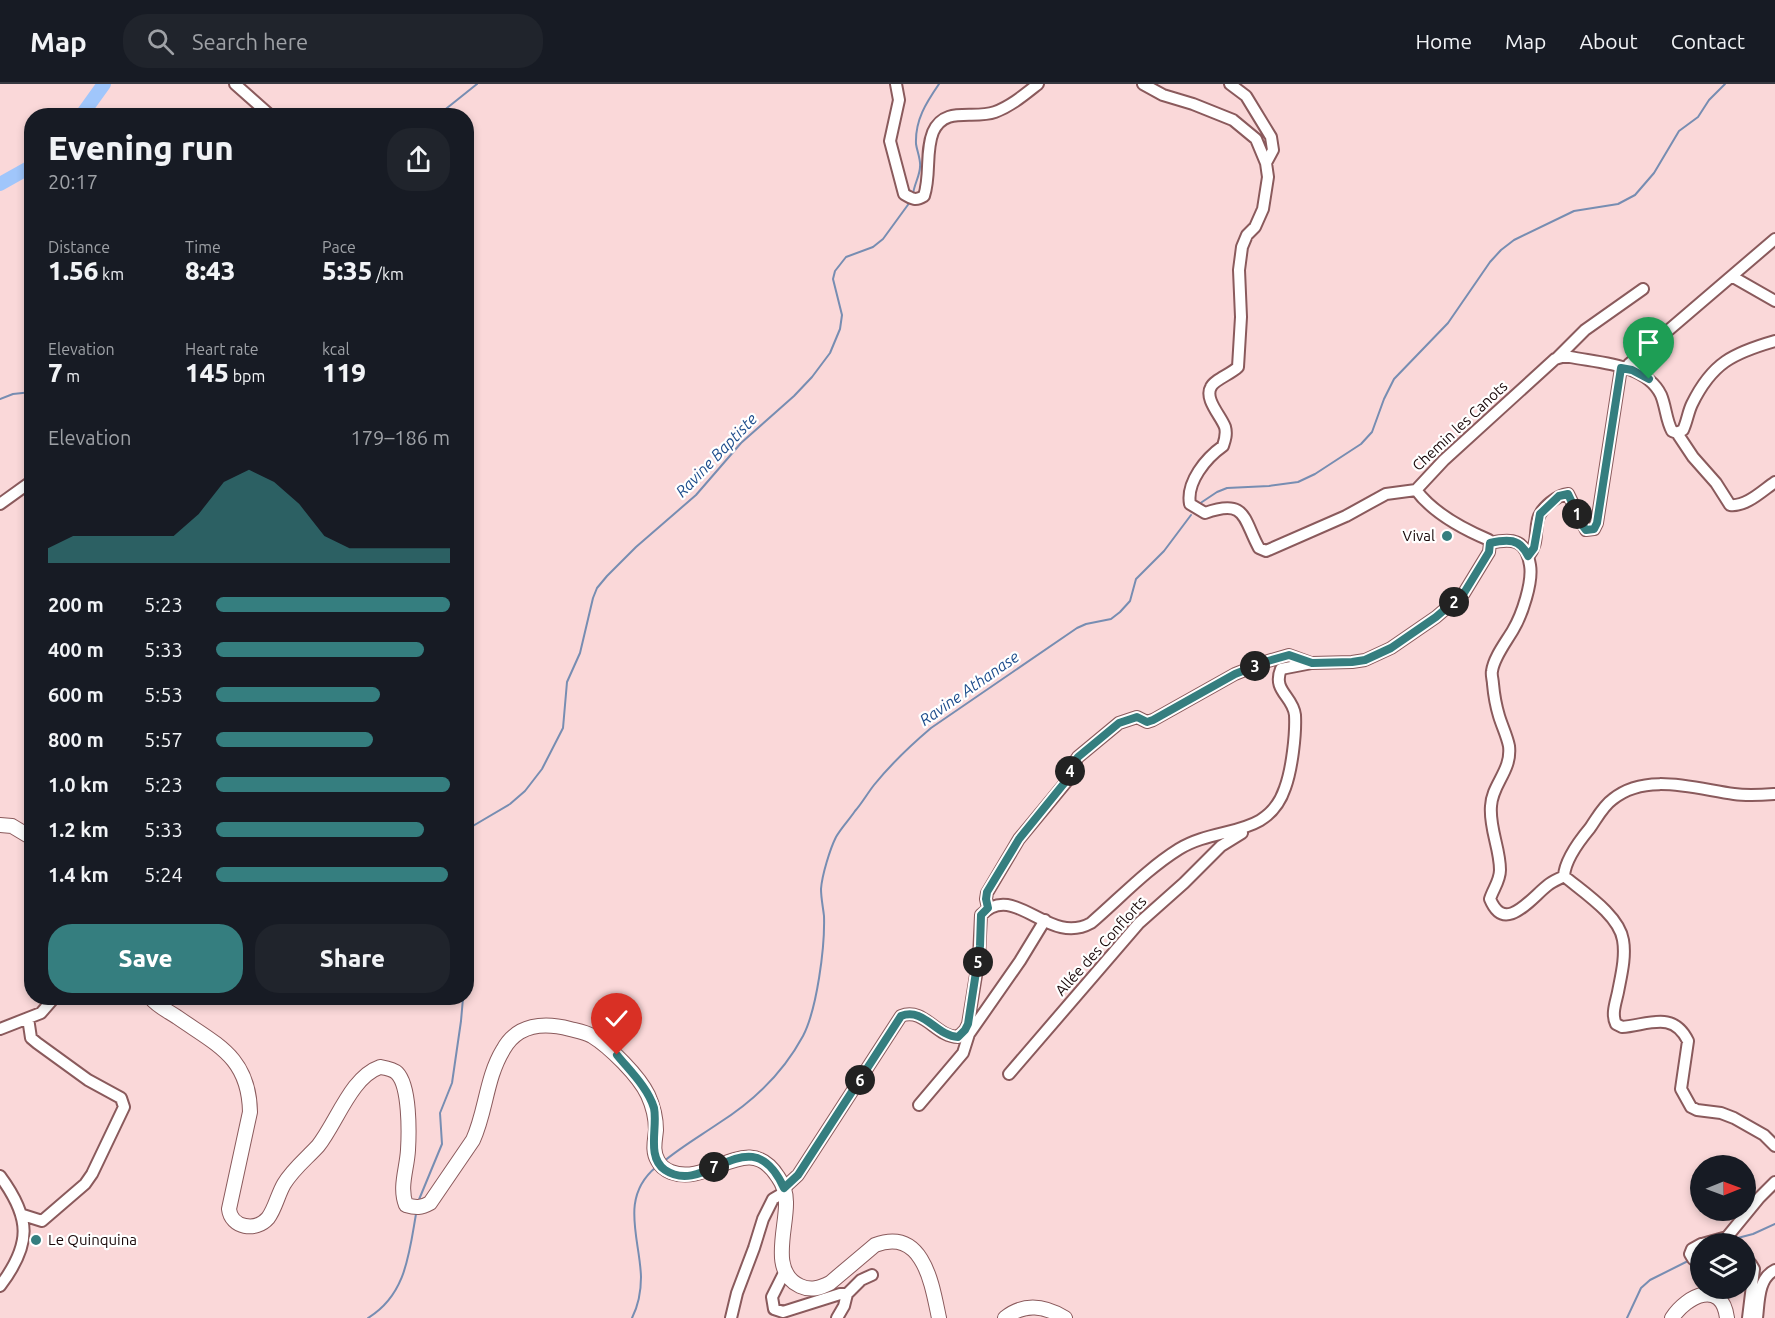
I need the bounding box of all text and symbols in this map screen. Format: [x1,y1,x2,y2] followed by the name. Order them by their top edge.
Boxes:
[123,14,543,68] search box
[144,25,177,58] icon: search
[30,26,87,57] text: Map
[192,29,308,54] text: Search here
[1415,29,1472,53] text: Home
[1505,29,1546,53] text: Map
[1579,29,1638,53] text: About
[1671,29,1745,53] text: Contact
[387,128,450,191] button: share
[48,129,234,166] text: Evening run
[48,170,98,193] text: 20:17
[48,238,110,256] text: Distance
[185,238,221,256] text: Time
[322,238,356,256] text: Pace
[48,256,98,285] text: 1.56
[185,256,235,285] text: 8:43
[322,256,372,285] text: 5:35
[98,265,124,283] text: km
[372,265,404,283] text: /km
[1623,317,1674,379] pin
[1632,326,1665,359] icon: arrive
[48,340,115,358] text: Elevation
[185,340,259,358] text: Heart rate
[322,340,350,358] text: kcal
[48,358,63,387] text: 7
[185,358,229,387] text: 145
[322,358,366,387] text: 119
[63,367,80,385] text: m
[229,367,265,385] text: bpm
[1409,377,1511,474] street label: Chemin les Canots
[672,410,760,500] water label: Ravine Baptiste
[48,426,131,449] text: Elevation
[351,426,450,449] text: 179–186 m
[1562,499,1592,529] pin: 1
[1572,505,1582,523] text: 1
[1402,527,1435,544] place label: Vival
[1440,529,1454,543] marker: Vival
[1439,587,1469,617] pin: 2
[48,593,104,616] text: 200 m
[144,593,183,616] text: 5:23
[1449,593,1459,611] text: 2
[48,638,104,661] text: 400 m
[144,638,183,661] text: 5:33
[916,647,1022,729] water label: Ravine Athanase
[1240,651,1270,681] pin: 3
[1250,657,1260,675] text: 3
[48,683,104,706] text: 600 m
[144,683,183,706] text: 5:53
[48,728,104,751] text: 800 m
[144,728,183,751] text: 5:57
[1055,756,1085,786] pin: 4
[1065,762,1075,780] text: 4
[48,773,109,796] text: 1.0 km
[144,773,183,796] text: 5:23
[48,818,109,841] text: 1.2 km
[144,818,183,841] text: 5:33
[48,863,109,886] text: 1.4 km
[144,863,183,886] text: 5:24
[1052,893,1150,999] street label: Allée des Conflorts
[48,924,243,993] button: Save
[255,924,450,993] button: Share
[963,947,993,977] pin: 5
[973,953,983,971] text: 5
[591,993,642,1055] pin
[600,1002,633,1035] icon: check
[845,1065,875,1095] pin: 6
[855,1071,865,1089] text: 6
[699,1152,729,1182] pin: 7
[1690,1155,1756,1221] north arrow
[1690,1155,1756,1299] map controls
[709,1158,719,1176] text: 7
[48,1231,137,1248] place label: Le Quinquina
[29,1233,43,1247] marker: Le Quinquina
[1690,1233,1756,1299] button: layers

